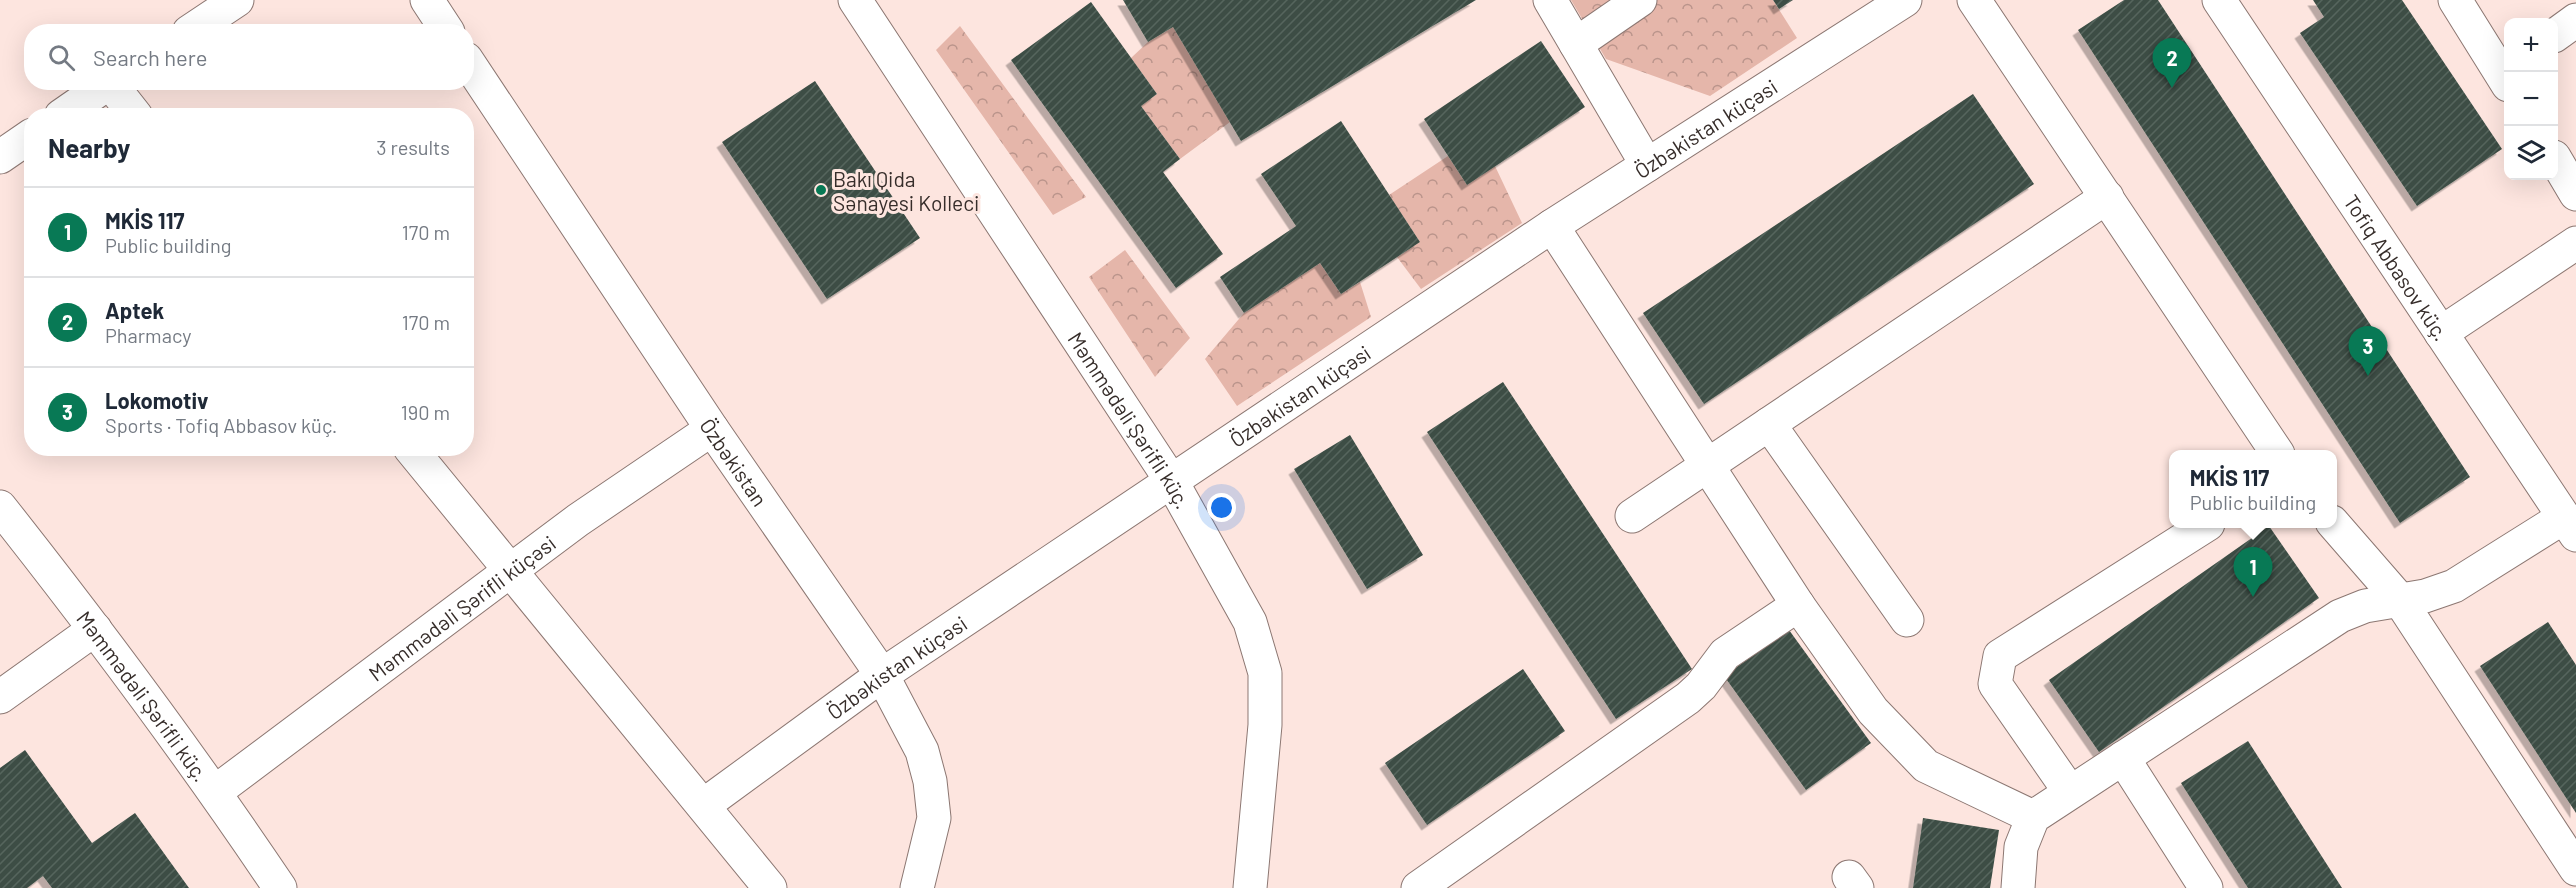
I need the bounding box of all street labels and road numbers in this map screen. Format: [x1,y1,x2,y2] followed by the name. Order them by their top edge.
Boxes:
[1629,73,1781,183] street label: Özbəkistan küçəsi
[2339,189,2455,345] street label: Tofiq Abbasov küç.
[1064,327,1197,512] street label: Məmmədəli Şərifli küç.
[1224,339,1375,451] street label: Özbəkistan küçəsi
[696,413,773,510] street label: Özbəkistan
[363,529,560,685] street label: Məmmədəli Şərifli küçəsi
[72,605,215,786] street label: Məmmədəli Şərifli küç.
[822,610,971,724] street label: Özbəkistan küçəsi

